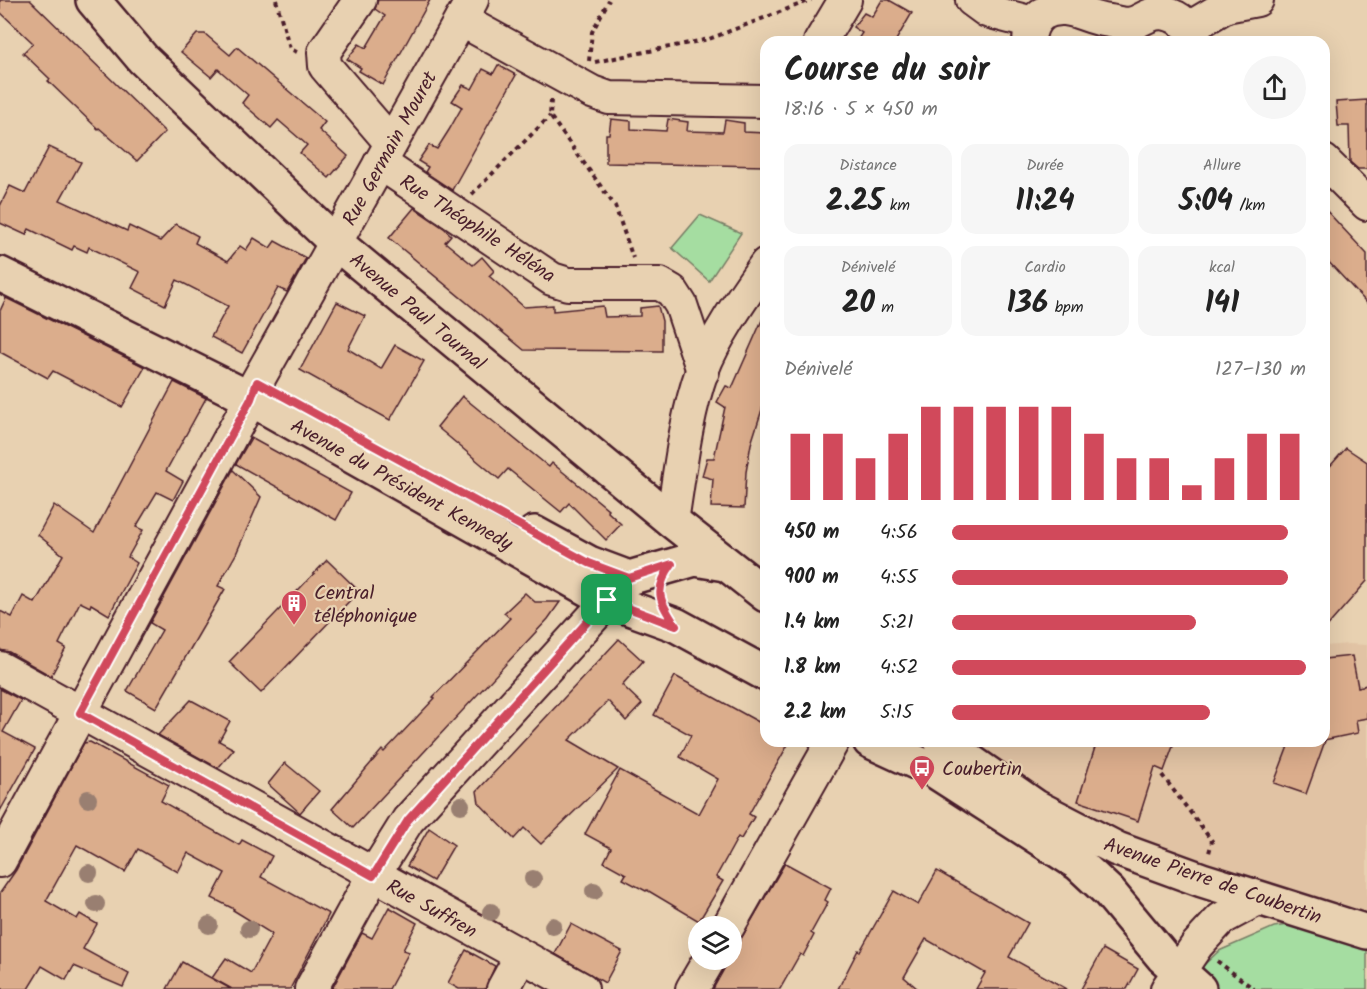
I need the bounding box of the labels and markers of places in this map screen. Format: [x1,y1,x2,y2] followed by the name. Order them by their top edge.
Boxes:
[581,574,632,625] pin
[314,578,417,633] place label: Central téléphonique
[279,588,309,626] building icon: Central téléphonique
[907,753,937,791] bus stop icon: Coubertin
[942,754,1022,786] place label: Coubertin

